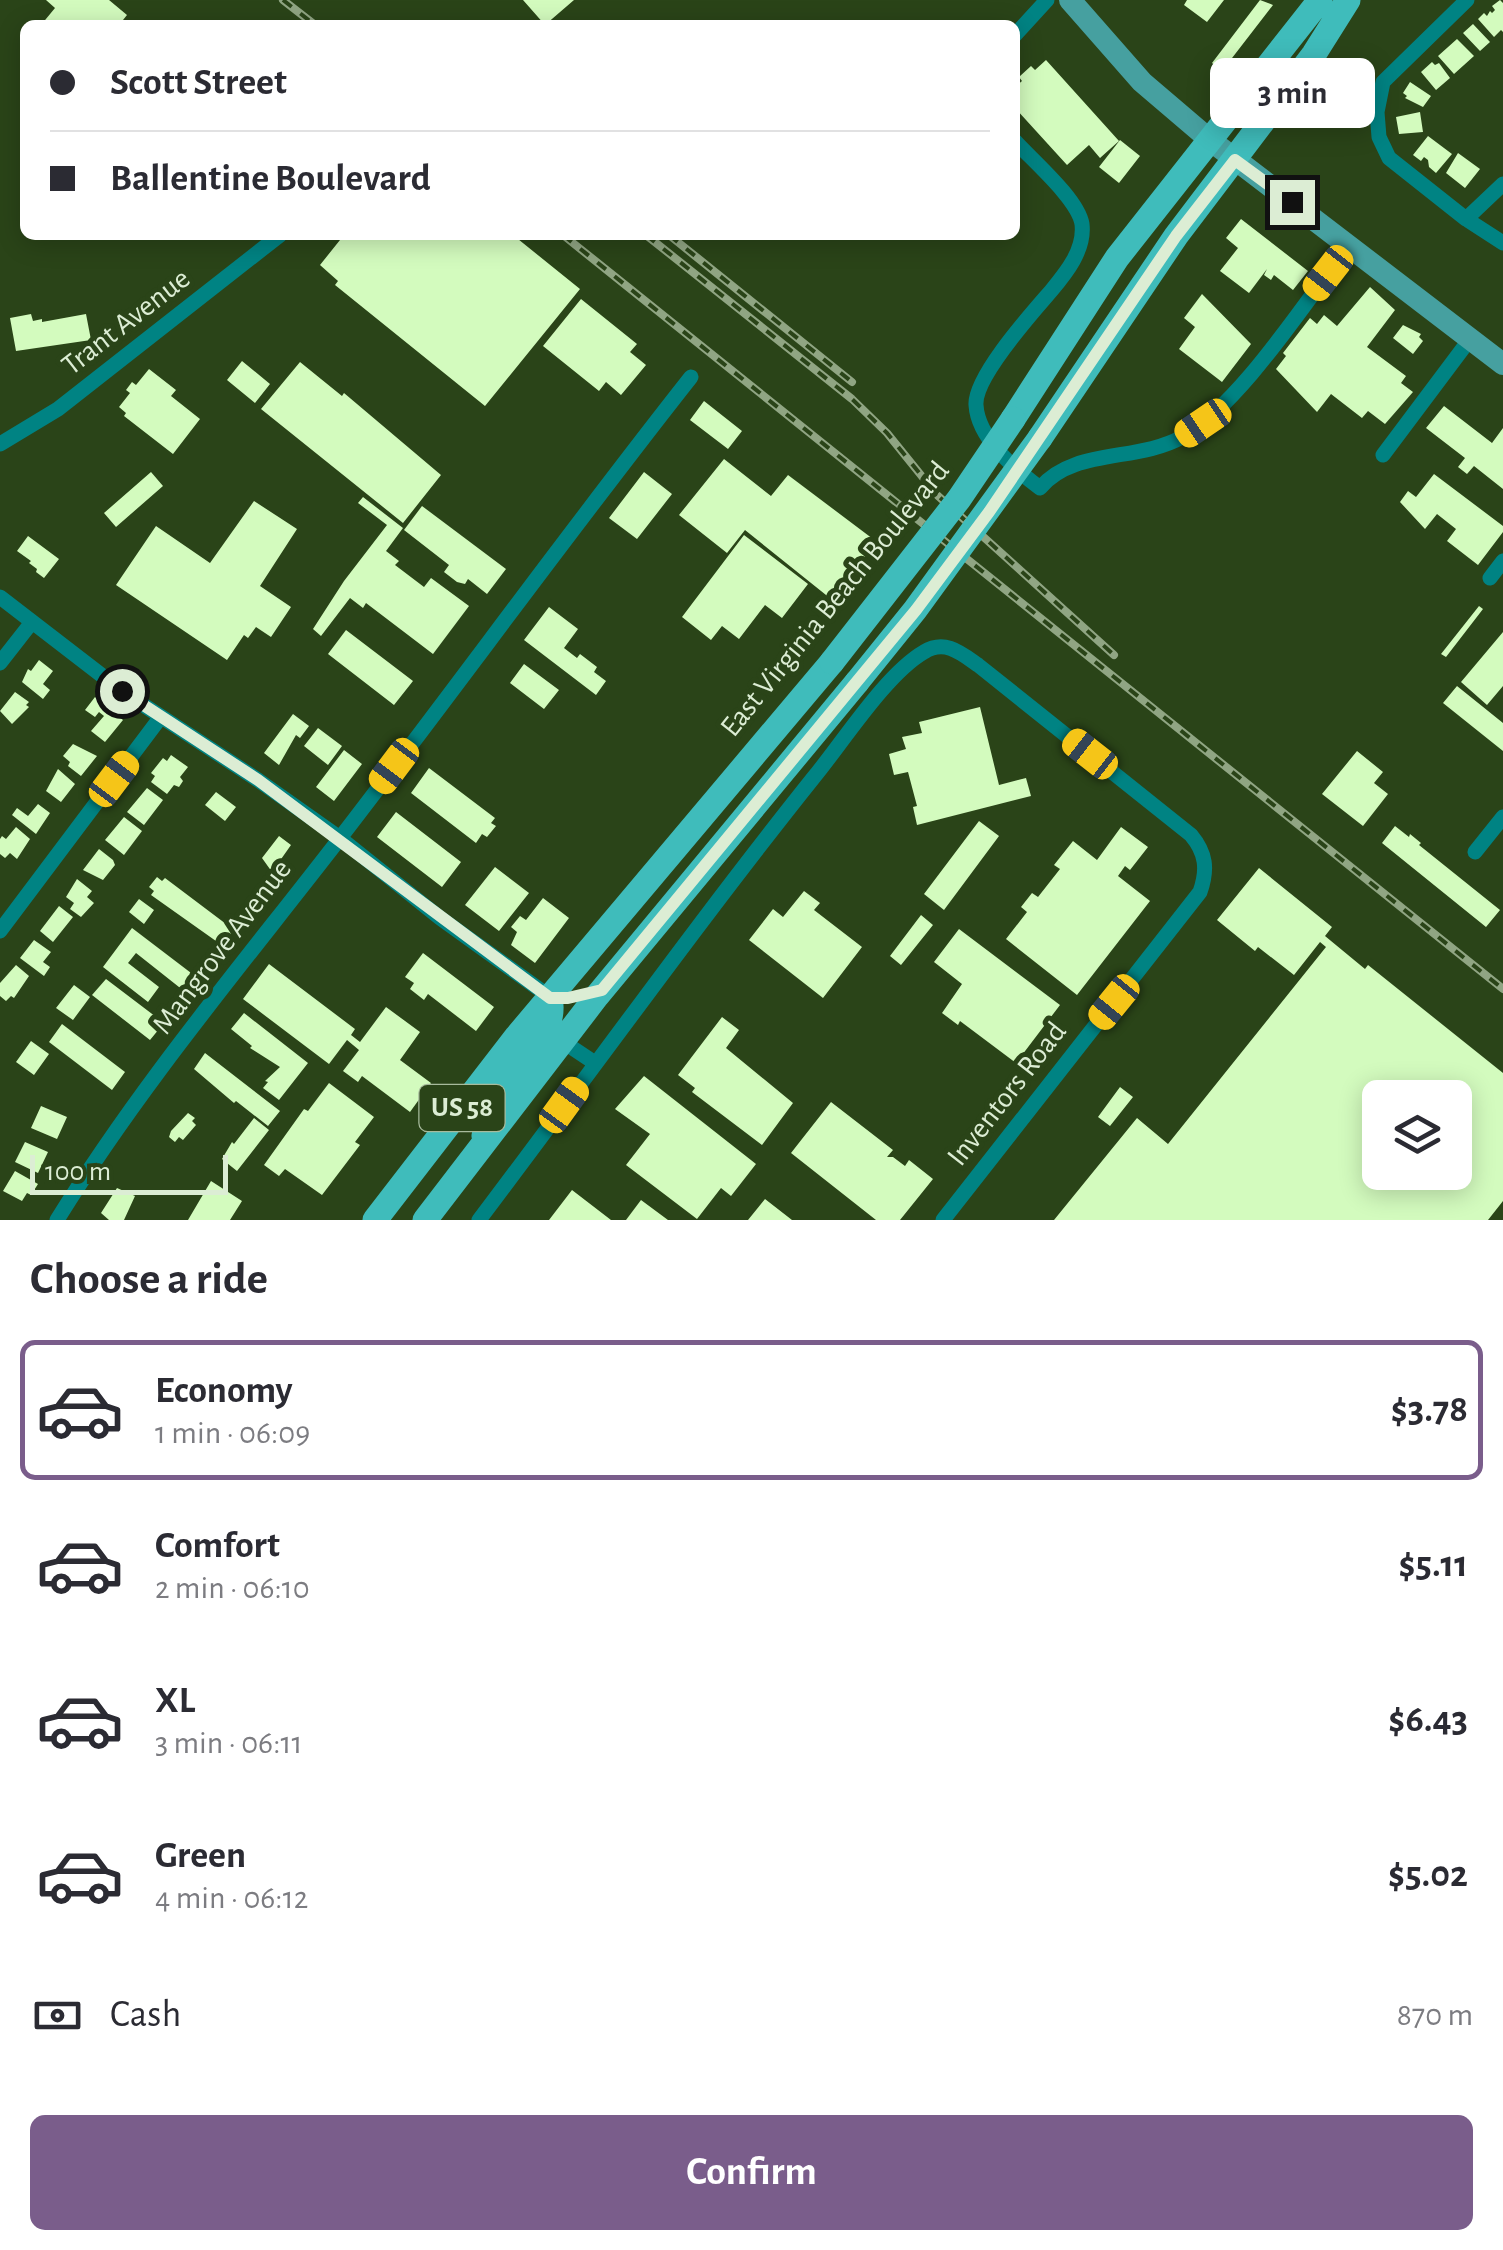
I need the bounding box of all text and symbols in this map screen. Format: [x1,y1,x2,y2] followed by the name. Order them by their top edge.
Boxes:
[1210,57,1374,127] callout: 3 min
[110,64,287,102] text: Scott Street
[1258,77,1327,109] text: 3 min
[110,160,431,198] text: Ballentine Boulevard
[1270,180,1315,225] route end
[1298,240,1358,306] car
[56,263,196,381] street label: Trant Avenue
[1170,394,1236,452] car
[715,456,955,742] street label: East Virginia Beach Boulevard
[100,669,145,714] route start
[1057,724,1123,784] car
[364,733,424,799] car
[84,746,144,812] car
[147,854,297,1040] street label: Mangrove Avenue
[1083,969,1145,1035] car
[942,1017,1072,1171] street label: Inventors Road
[534,1072,594,1138] car
[1362,1080,1472,1190] map controls
[1362,1080,1472,1190] button: layers
[420,1085,504,1131] road number: US 58
[30,1150,228,1194] scale bar
[45,1158,111,1186] text: 100 m
[30,1257,268,1302] text: Choose a ride
[35,1365,125,1455] icon: car
[155,1372,293,1410] text: Economy
[1391,1391,1468,1429] text: $3.78
[155,1417,310,1449] text: 1 min · 06:09
[35,1520,125,1610] icon: car
[155,1527,280,1565] text: Comfort
[1398,1546,1468,1584] text: $5.11
[155,1572,310,1604] text: 2 min · 06:10
[35,1675,125,1765] icon: car
[155,1682,195,1720] text: XL
[1388,1701,1468,1739] text: $6.43
[155,1727,303,1759] text: 3 min · 06:11
[35,1830,125,1920] icon: car
[155,1837,246,1875] text: Green
[1388,1856,1468,1894] text: $5.02
[155,1882,308,1914] text: 4 min · 06:12
[30,1988,85,2043] icon: cash
[110,1996,181,2034] text: Cash
[1397,1999,1473,2031] text: 870 m
[30,2115,1473,2230] button: Confirm

